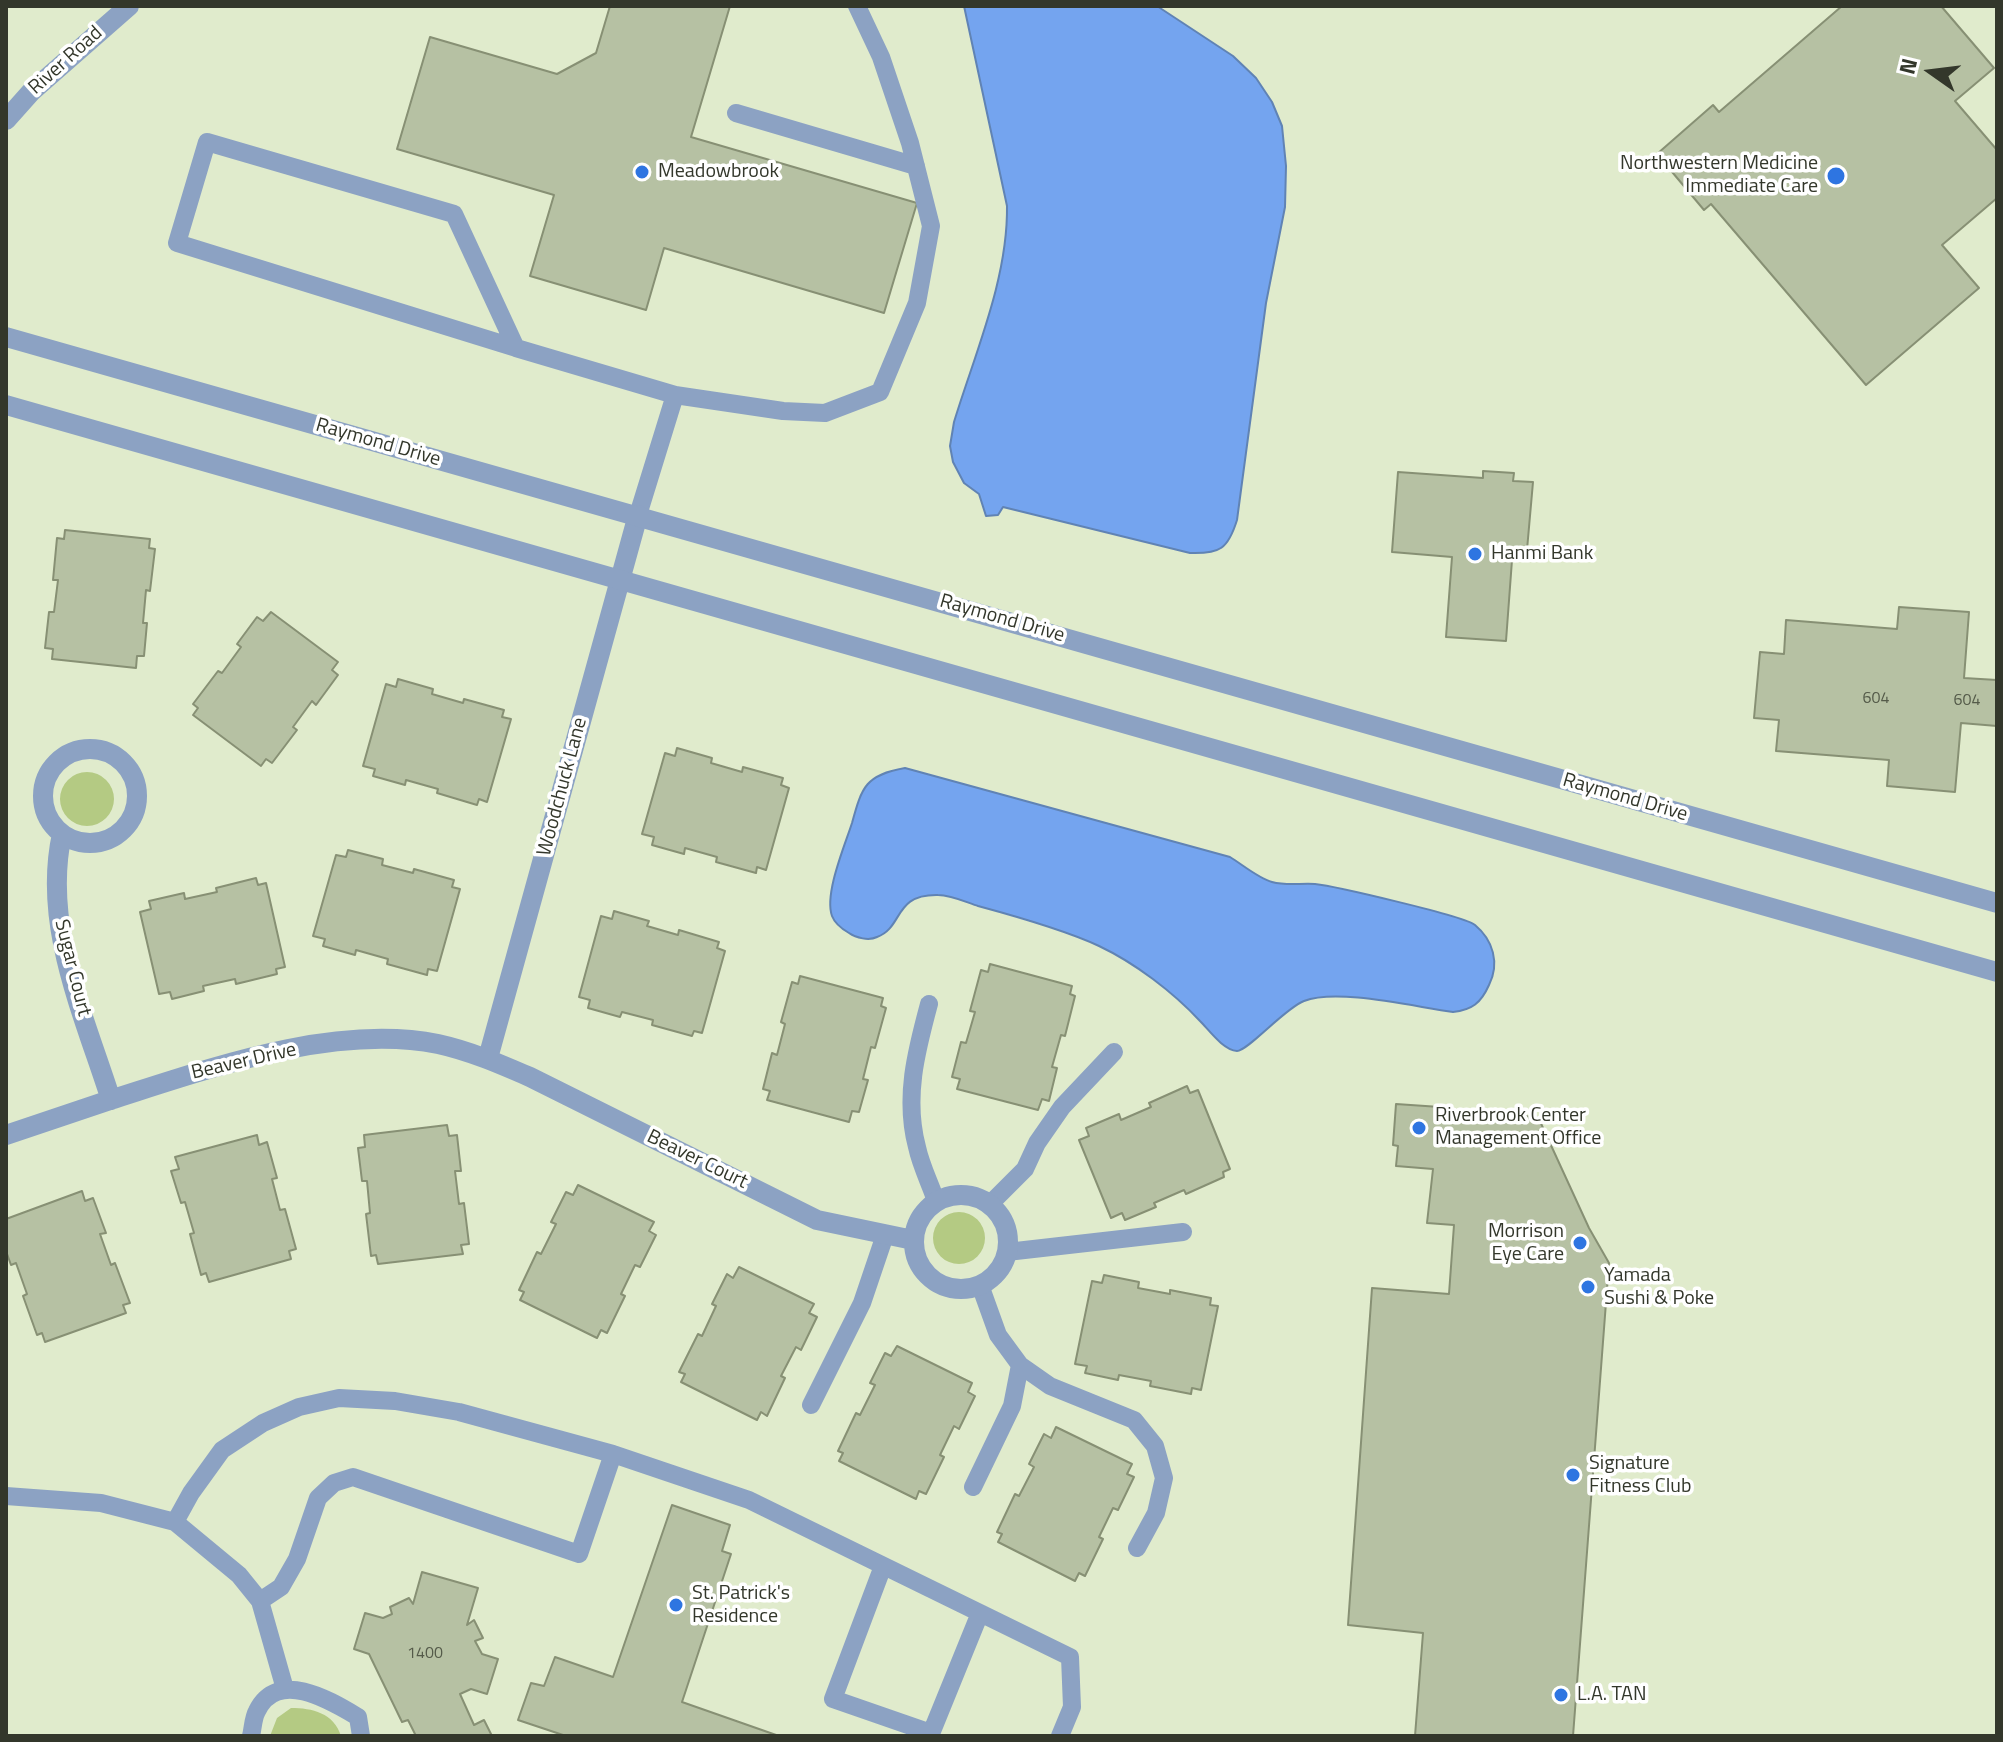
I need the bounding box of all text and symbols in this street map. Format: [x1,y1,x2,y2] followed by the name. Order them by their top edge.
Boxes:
[24,22,108,100] street label: River Road
[1891,32,1971,112] north arrow
[1889,55,1926,78] text: N
[1620,152,1818,199] place label: Northwestern Medicine Immediate Care
[658,160,779,184] place label: Meadowbrook
[633,163,651,181] marker: Meadowbrook
[1825,165,1847,187] marker: Northwestern Medicine Immediate Care
[313,414,443,472] street label: Raymond Drive
[1491,542,1593,566] place label: Hanmi Bank
[1466,545,1484,563] marker: Hanmi Bank
[937,590,1067,648] street label: Raymond Drive
[1863,689,1889,709] house number: 604
[1954,691,1980,711] house number: 604
[533,715,593,859] street label: Woodchuck Lane
[1560,769,1690,827] street label: Raymond Drive
[48,917,96,1019] street label: Sugar Court
[189,1038,299,1086] street label: Beaver Drive
[1435,1104,1601,1151] place label: Riverbrook Center Management Office
[1410,1119,1428,1137] marker: Riverbrook Center Management Office
[643,1125,751,1195] street label: Beaver Court
[1488,1220,1564,1267] place label: Morrison Eye Care
[1571,1234,1589,1252] marker: Morrison Eye Care
[1604,1264,1714,1311] place label: Yamada Sushi & Poke
[1579,1278,1597,1296] marker: Yamada Sushi & Poke
[1589,1452,1691,1499] place label: Signature Fitness Club
[1564,1466,1582,1484] marker: Signature Fitness Club
[692,1582,790,1629] place label: St. Patrick's Residence
[667,1596,685,1614] marker: St. Patrick's Residence
[407,1644,443,1664] house number: 1400
[1577,1683,1647,1707] place label: L.A. TAN
[1552,1686,1570,1704] marker: L.A. TAN

